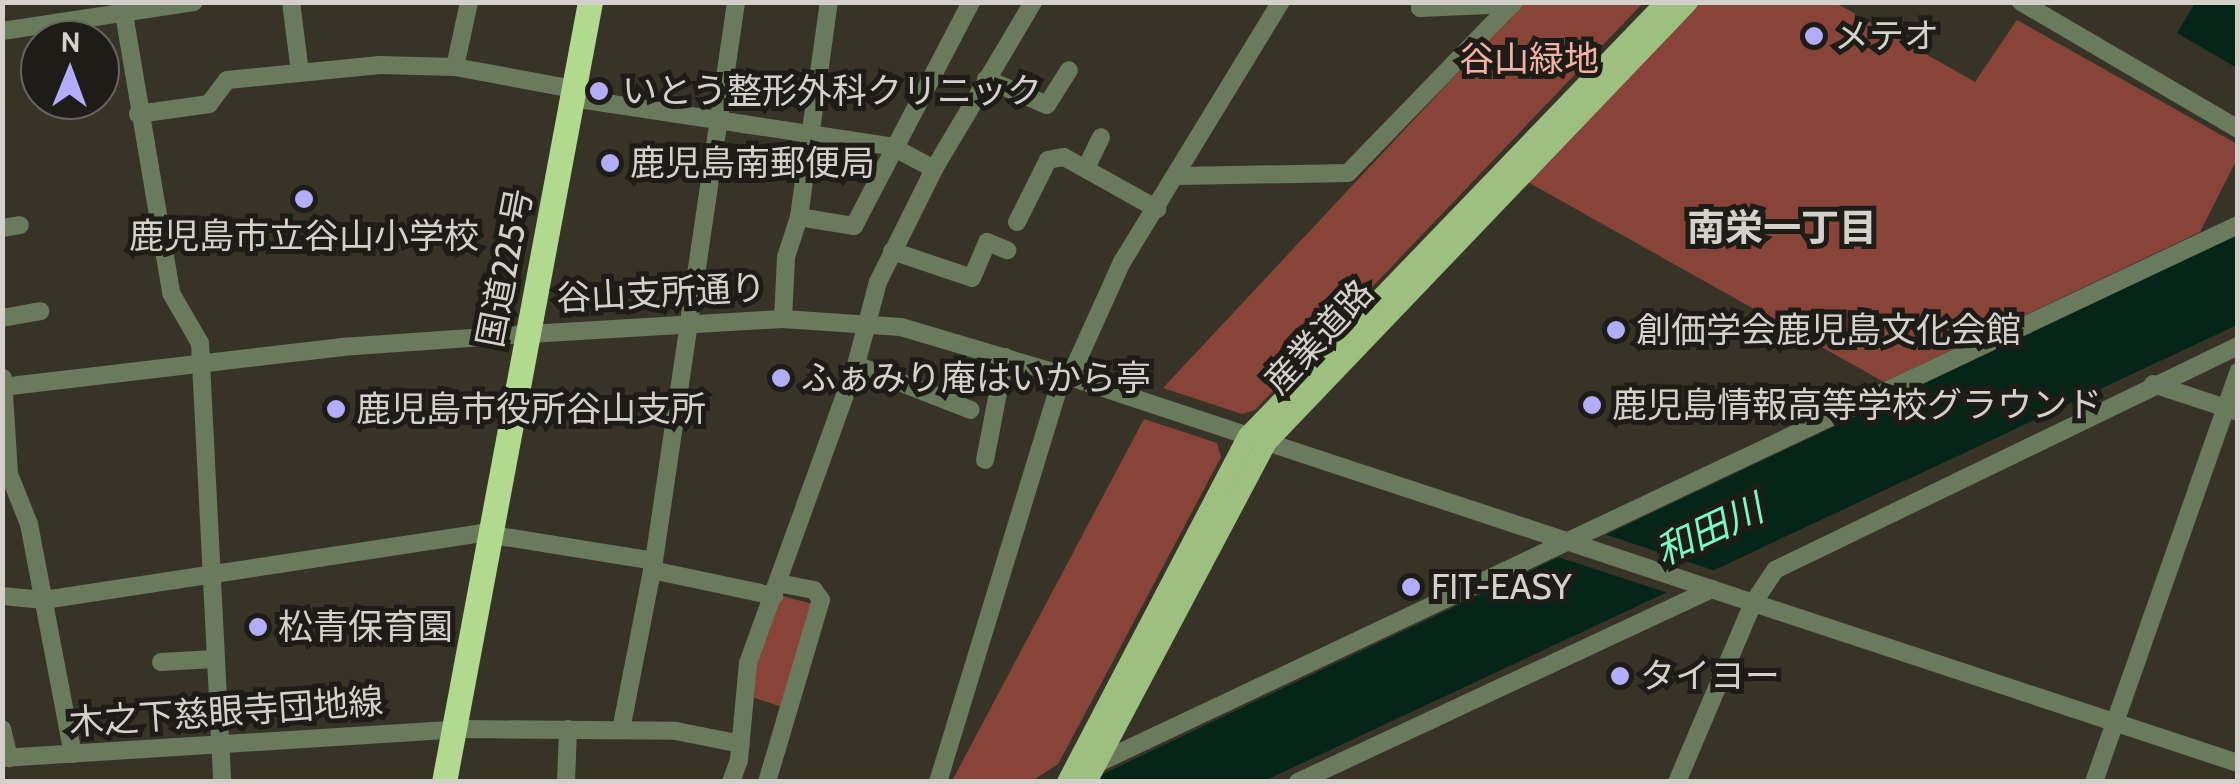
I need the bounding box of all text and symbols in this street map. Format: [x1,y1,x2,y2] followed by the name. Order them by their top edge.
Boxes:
[1834,15,1939,57] place label: メテオ
[20,20,120,120] north arrow
[60,25,81,59] text: N
[1803,25,1825,47] marker: メテオ
[1459,38,1599,80] park label: 谷山緑地
[622,70,1042,112] place label: いとう整形外科クリニック
[586,78,612,104] marker: いとう整形外科クリニック
[630,142,875,184] place label: 鹿児島南郵便局
[599,152,621,174] marker: 鹿児島南郵便局
[469,185,541,351] street label: 国道225号
[293,188,315,210] marker: 鹿児島市立谷山小学校
[1687,205,1877,251] district label: 南栄一丁目
[129,215,479,257] place label: 鹿児島市立谷山小学校
[555,267,767,319] street label: 谷山支所通り
[1256,271,1382,403] street label: 産業道路
[1636,309,2021,351] place label: 創価学会鹿児島文化会館
[1605,319,1627,341] marker: 創価学会鹿児島文化会館
[801,357,1151,399] place label: ふぁみり庵はいから亭
[770,367,792,389] marker: ふぁみり庵はいから亭
[1612,384,2102,426] place label: 鹿児島情報高等学校グラウンド
[356,388,706,430] place label: 鹿児島市役所谷山支所
[1581,394,1603,416] marker: 鹿児島情報高等学校グラウンド
[325,398,347,420] marker: 鹿児島市役所谷山支所
[1648,485,1770,575] water label: 和田川
[1431,566,1572,608] place label: FIT-EASY
[1400,576,1422,598] marker: FIT-EASY
[278,606,453,648] place label: 松青保育園
[247,616,269,638] marker: 松青保育園
[1640,655,1780,697] place label: タイヨー
[1609,665,1631,687] marker: タイヨー
[67,680,385,744] street label: 木之下慈眼寺団地線

